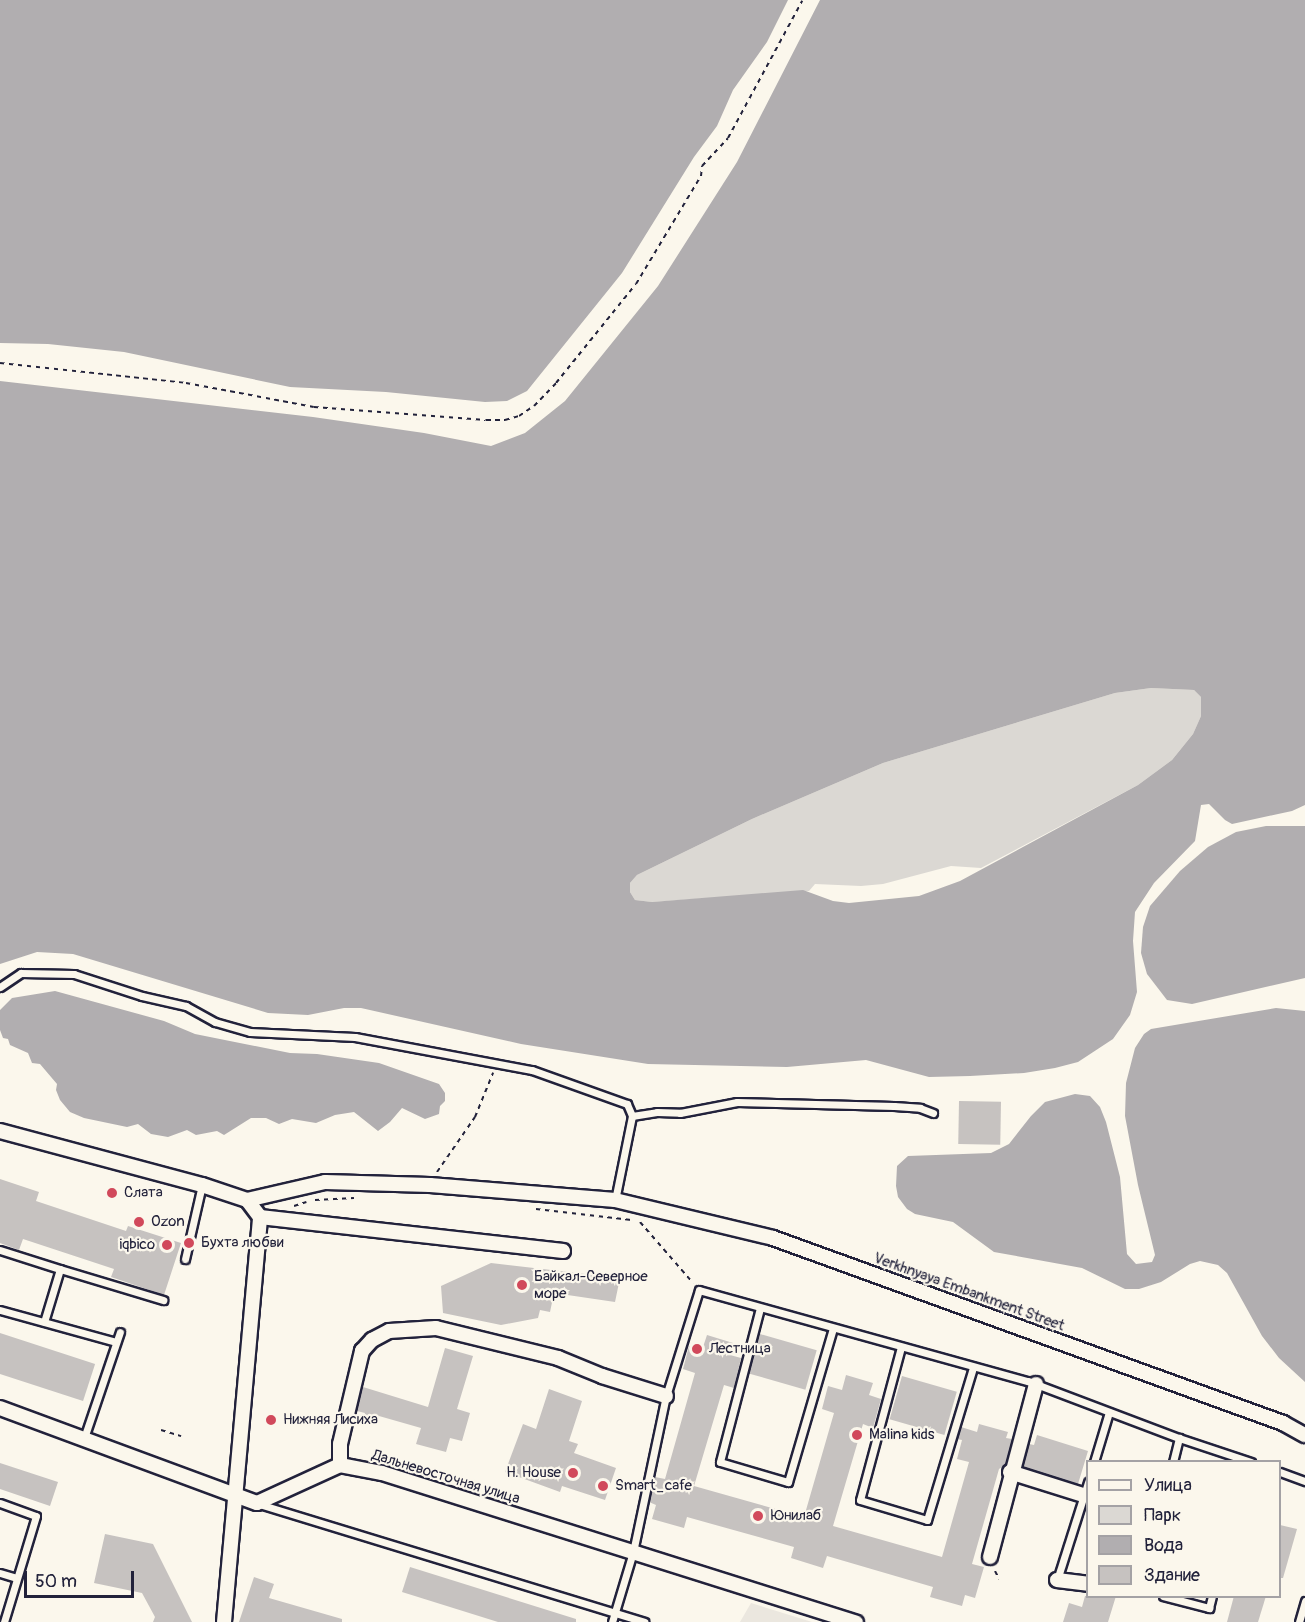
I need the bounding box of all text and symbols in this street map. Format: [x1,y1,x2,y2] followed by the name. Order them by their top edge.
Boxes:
[124,1184,163,1202] place label: Слата
[105,1186,119,1200] marker: Слата
[151,1213,185,1231] place label: Ozon
[132,1215,146,1229] marker: Ozon
[201,1234,284,1252] place label: Бухта любви
[120,1236,155,1254] place label: iqbico
[182,1236,196,1250] marker: Бухта любви
[160,1238,174,1252] marker: iqbico
[871,1249,1067,1335] street label: Verkhnyaya Embankment Street
[534,1267,648,1302] place label: Байкал-Северное море
[515,1278,529,1292] marker: Байкал-Северное море
[709,1340,771,1358] place label: Лестница
[690,1342,704,1356] marker: Лестница
[283,1411,378,1429] place label: Нижняя Лисиха
[264,1413,278,1427] marker: Нижняя Лисиха
[869,1426,935,1444] place label: Malina kids
[850,1428,864,1442] marker: Malina kids
[370,1446,522,1508] street label: Дальневосточная улица
[1086,1460,1281,1598] legend
[506,1464,561,1482] place label: H. House
[566,1466,580,1480] marker: H. House
[1144,1474,1192,1497] text: Улица
[615,1477,692,1495] place label: Smart_cafe
[596,1479,610,1493] marker: Smart_cafe
[1144,1504,1181,1527] text: Парк
[749,1507,767,1525] marker: Юнилаб
[771,1507,821,1525] place label: Юнилаб
[1144,1534,1183,1557] text: Вода
[27,1559,136,1597] scale bar
[1144,1564,1200,1587] text: Здание
[35,1570,77,1593] text: 50 m

